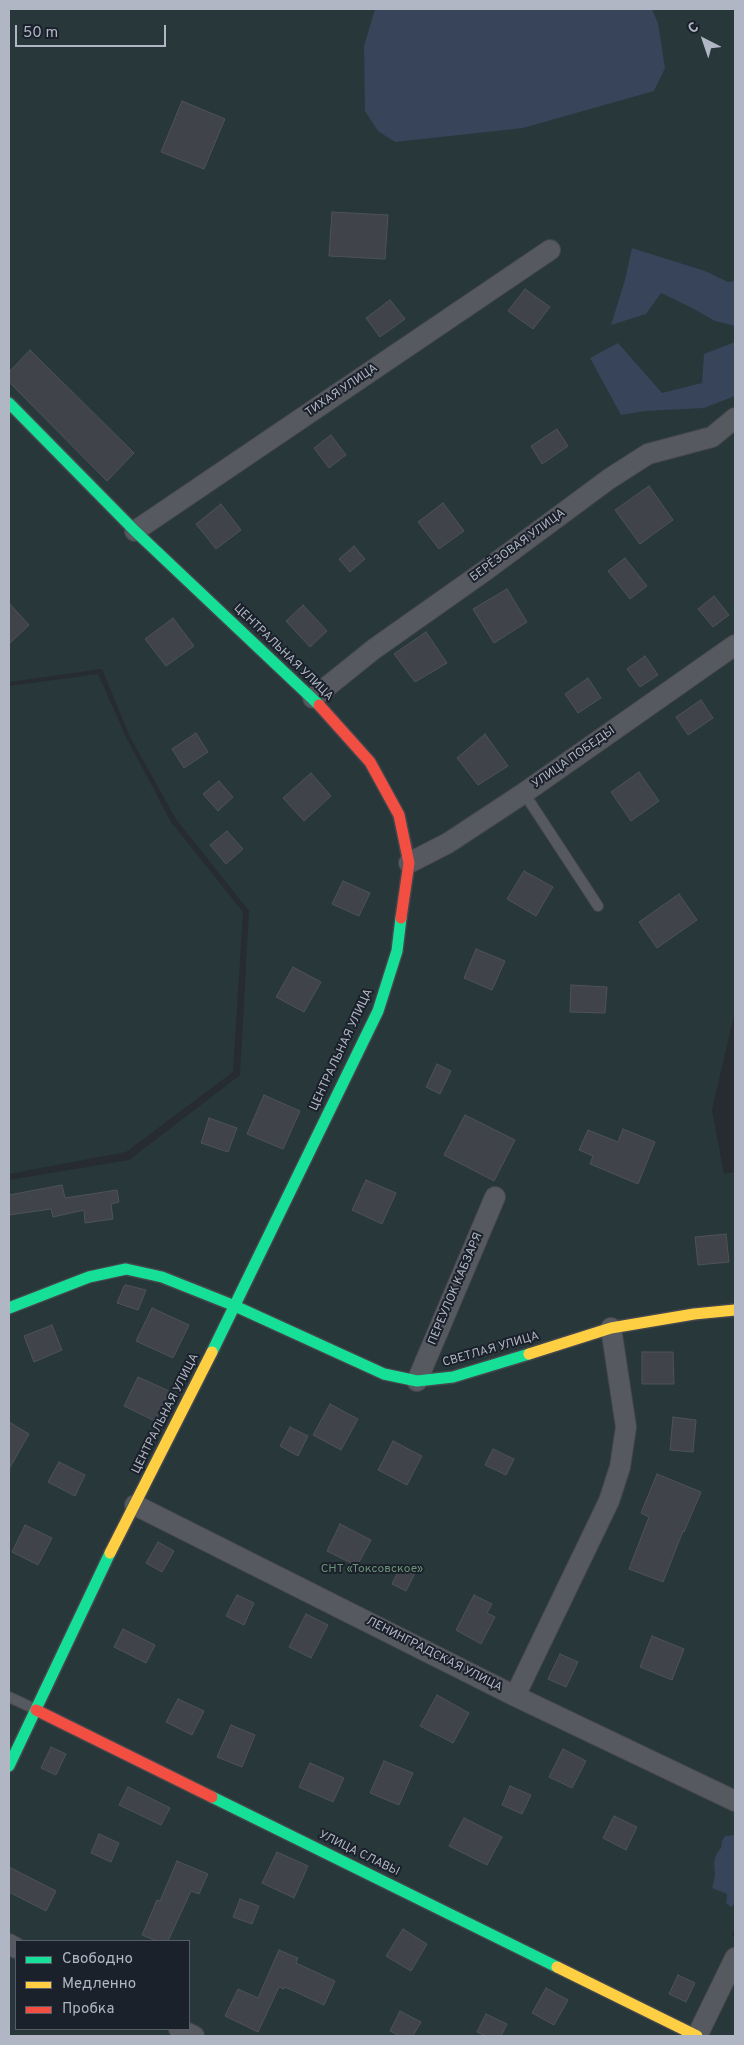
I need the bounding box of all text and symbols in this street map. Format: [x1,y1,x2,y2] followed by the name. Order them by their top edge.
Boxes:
[18,15,169,47] scale bar
[679,15,729,65] north arrow
[685,19,703,38] text: С
[23,24,58,43] text: 50 m
[303,362,381,420] street label: ТИХАЯ УЛИЦА
[468,507,568,585] street label: БЕРЁЗОВАЯ УЛИЦА
[230,602,336,704] street label: ЦЕНТРАЛЬНАЯ УЛИЦА
[530,724,618,792] street label: УЛИЦА ПОБЕДЫ
[307,987,377,1113] street label: ЦЕНТРАЛЬНАЯ УЛИЦА
[426,1231,486,1347] street label: ПЕРЕУЛОК КАБЗАРЯ
[441,1329,541,1371] street label: СВЕТЛАЯ УЛИЦА
[129,1352,203,1476] street label: ЦЕНТРАЛЬНАЯ УЛИЦА
[321,1563,423,1577] park label: СНТ «Токсовское»
[364,1614,504,1696] street label: ЛЕНИНГРАДСКАЯ УЛИЦА
[316,1828,402,1880] street label: УЛИЦА СЛАВЫ
[15,1940,190,2030] legend
[62,1950,133,1969] text: Свободно
[62,1975,136,1994] text: Медленно
[62,2000,114,2019] text: Пробка

